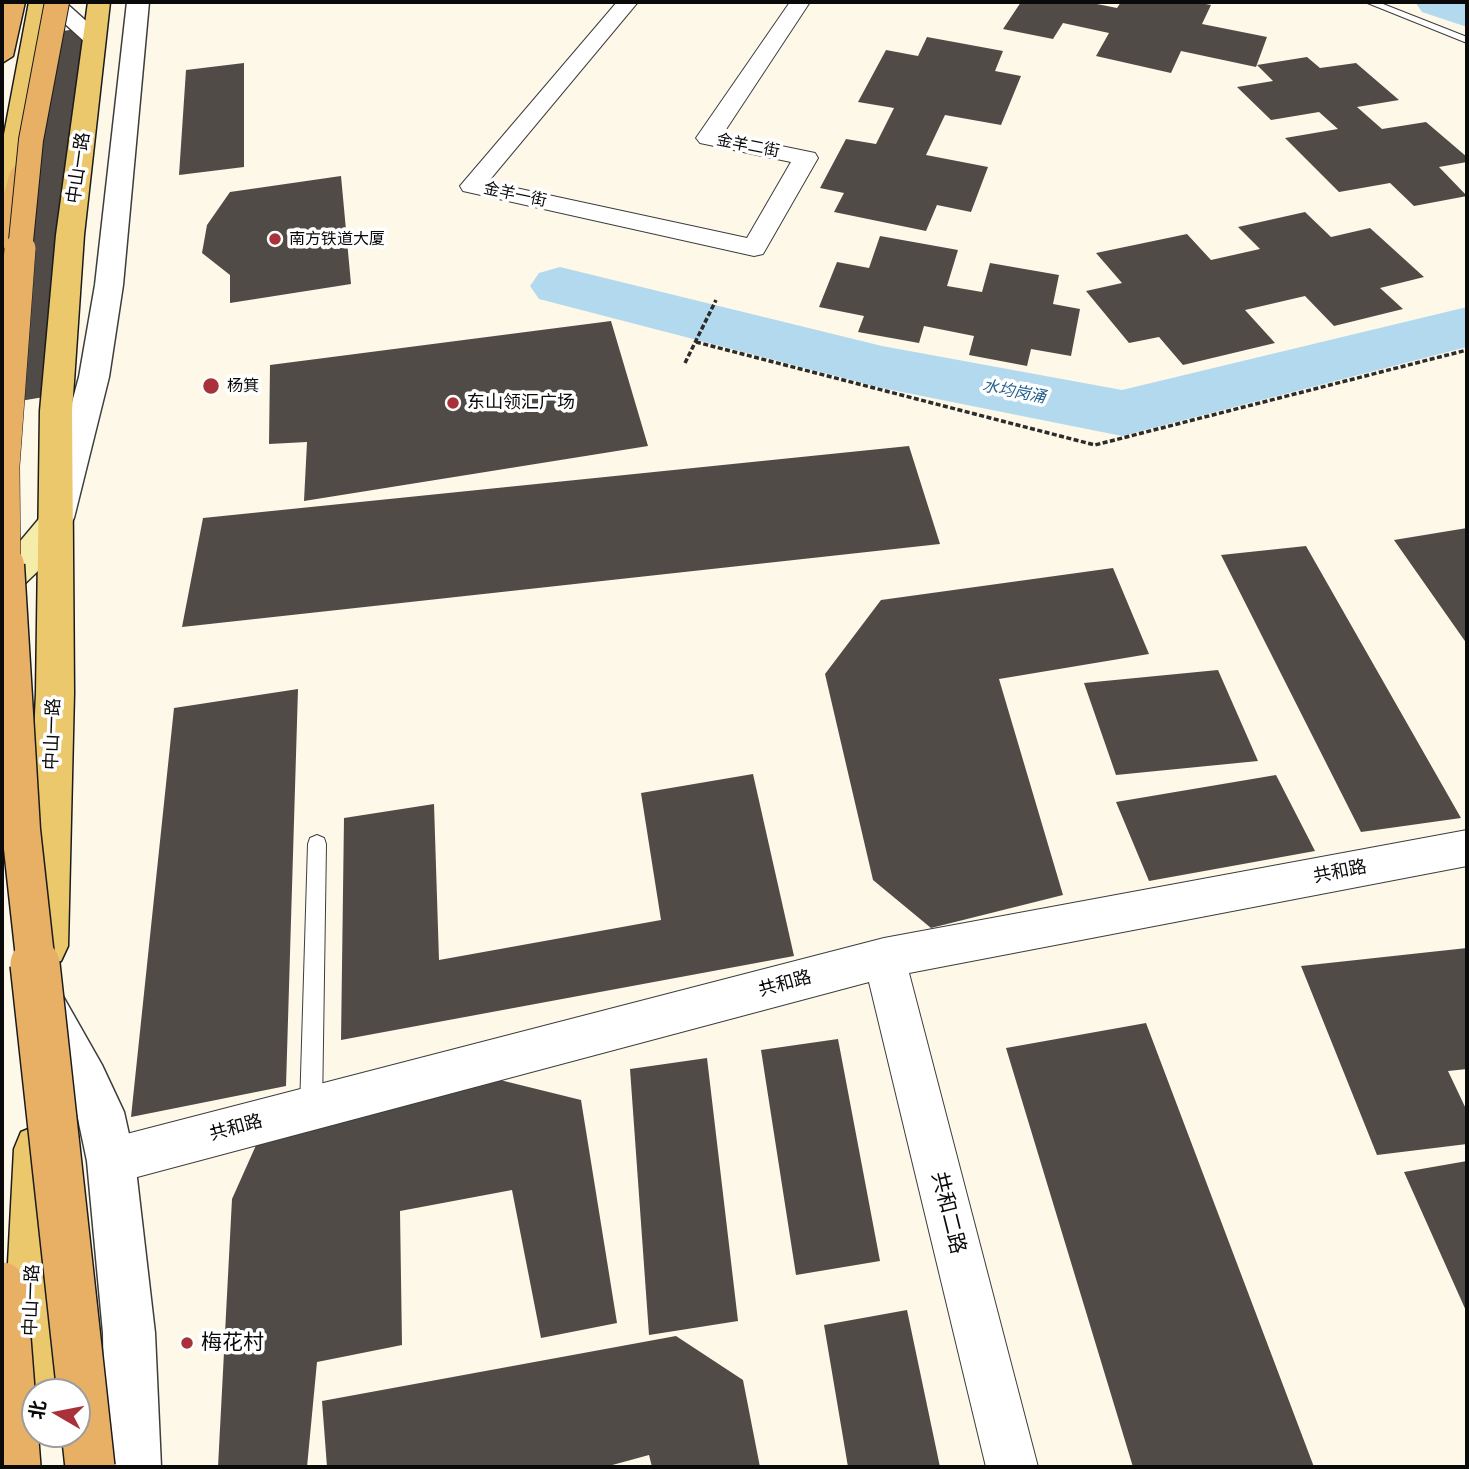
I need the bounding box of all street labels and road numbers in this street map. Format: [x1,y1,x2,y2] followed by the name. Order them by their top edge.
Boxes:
[715,130,781,162] street label: 金羊二街
[63,131,95,205] street label: 中山一路
[482,179,548,211] street label: 金羊一街
[41,698,65,770] street label: 中山一路
[1311,856,1369,888] street label: 共和路
[756,967,814,1001] street label: 共和路
[207,1111,265,1145] street label: 共和路
[926,1169,970,1257] street label: 共和二路
[20,1264,44,1336] street label: 中山一路

